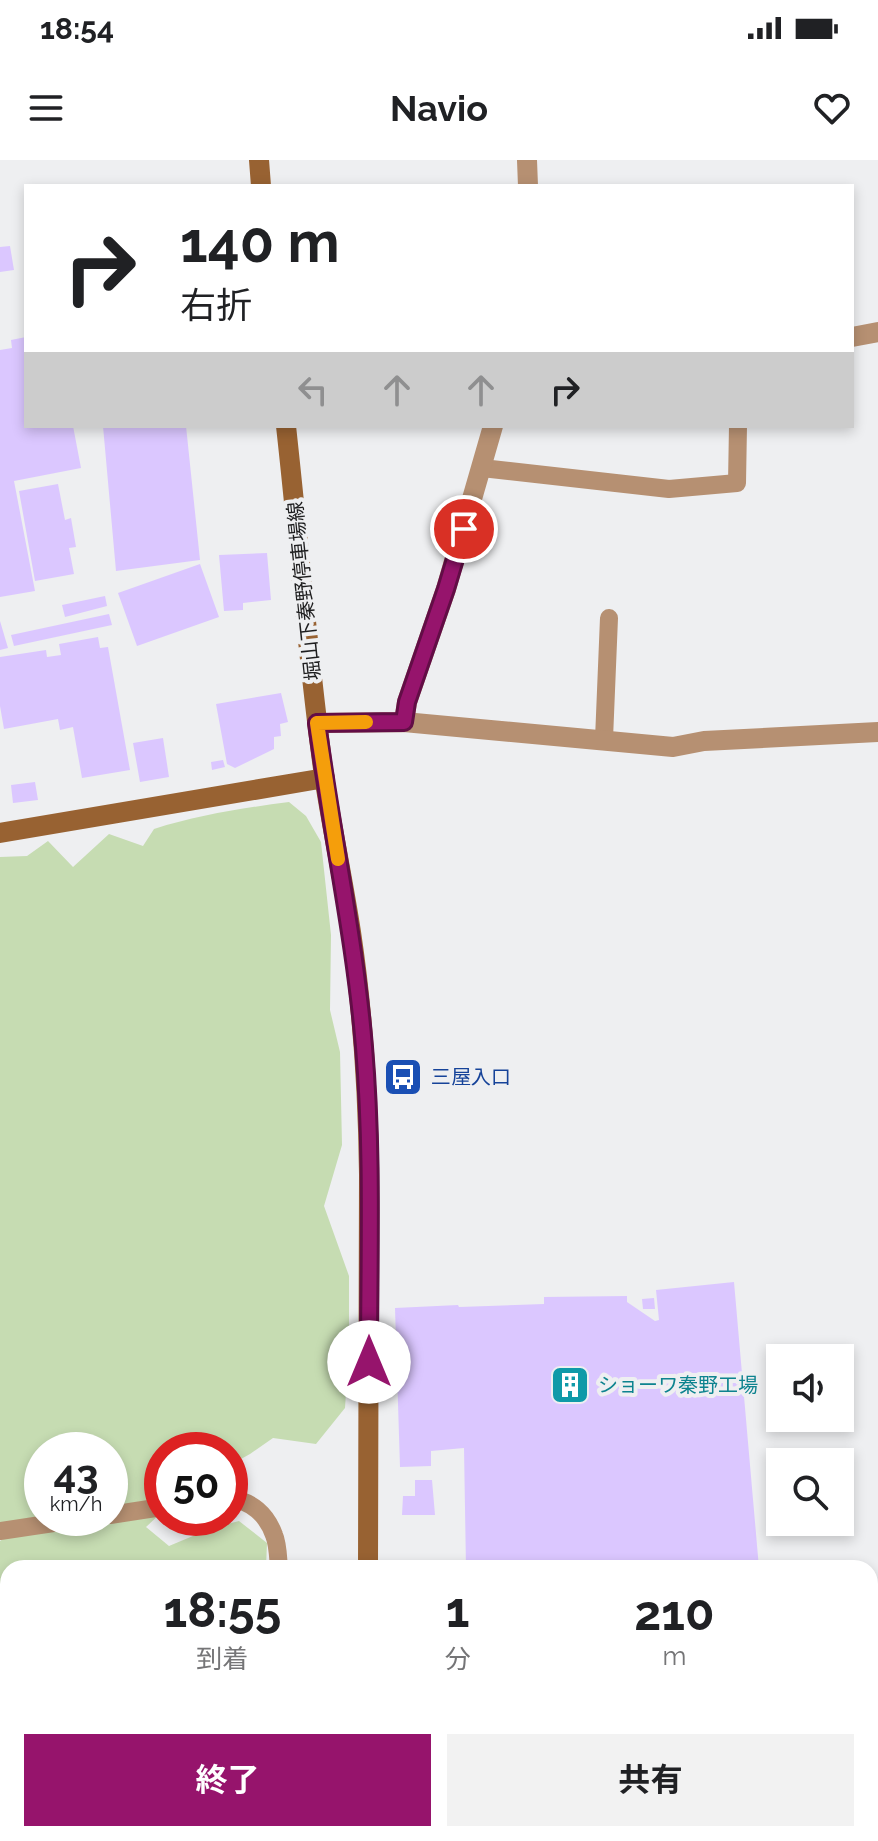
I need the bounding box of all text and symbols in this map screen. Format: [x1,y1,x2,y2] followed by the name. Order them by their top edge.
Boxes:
[40,11,114,46] text: 18:54
[24,86,68,130] icon: menu
[810,86,854,130] icon: heart
[390,87,488,129] text: Navio
[180,209,340,275] text: 140 m
[48,216,152,320] icon: right
[180,284,252,326] text: 右折
[291,368,335,412] icon: left
[375,368,419,412] icon: ahead
[459,368,503,412] icon: ahead
[543,368,587,412] icon: right
[430,495,498,563] pin
[283,500,325,682] street label: 堀山下秦野停車場線
[442,507,486,551] icon: arrive
[382,1056,424,1098] bus stop icon: 三屋入口
[431,1065,511,1089] place label: 三屋入口
[327,1320,411,1404] position arrow
[766,1344,854,1536] map controls
[766,1344,854,1432] button: sound
[549,1364,591,1406] building icon: ショーワ秦野工場
[598,1373,758,1397] place label: ショーワ秦野工場
[144,1432,248,1536] speed limit sign: 50
[766,1448,854,1536] button: search
[53,1450,99,1497] text: 43
[50,1492,102,1516] text: km/h
[163,1582,281,1638] text: 18:55
[446,1582,470,1638] text: 1
[634,1585,714,1641] text: 210
[662,1641,686,1671] text: m
[196,1644,248,1674] text: 到着
[445,1644,471,1674] text: 分
[24,1734,431,1826] button: 終了
[447,1734,854,1826] button: 共有

